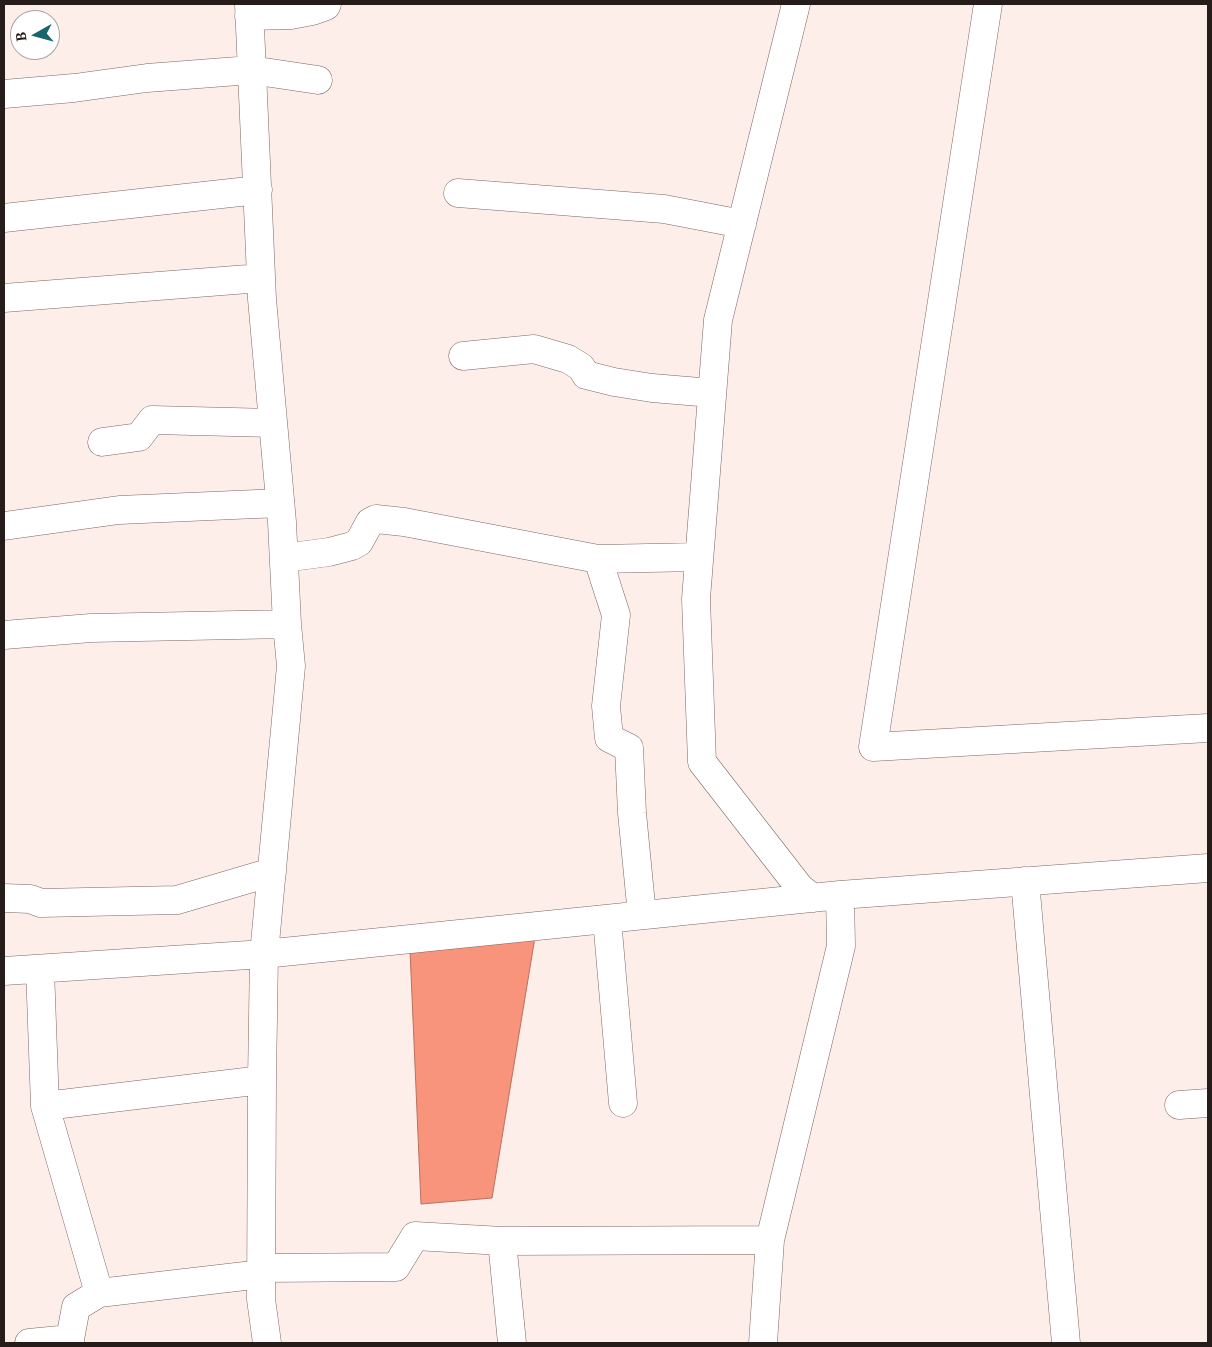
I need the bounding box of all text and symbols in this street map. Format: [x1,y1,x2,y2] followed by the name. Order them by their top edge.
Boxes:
[10,10,60,60] north arrow
[11,31,31,42] text: B

